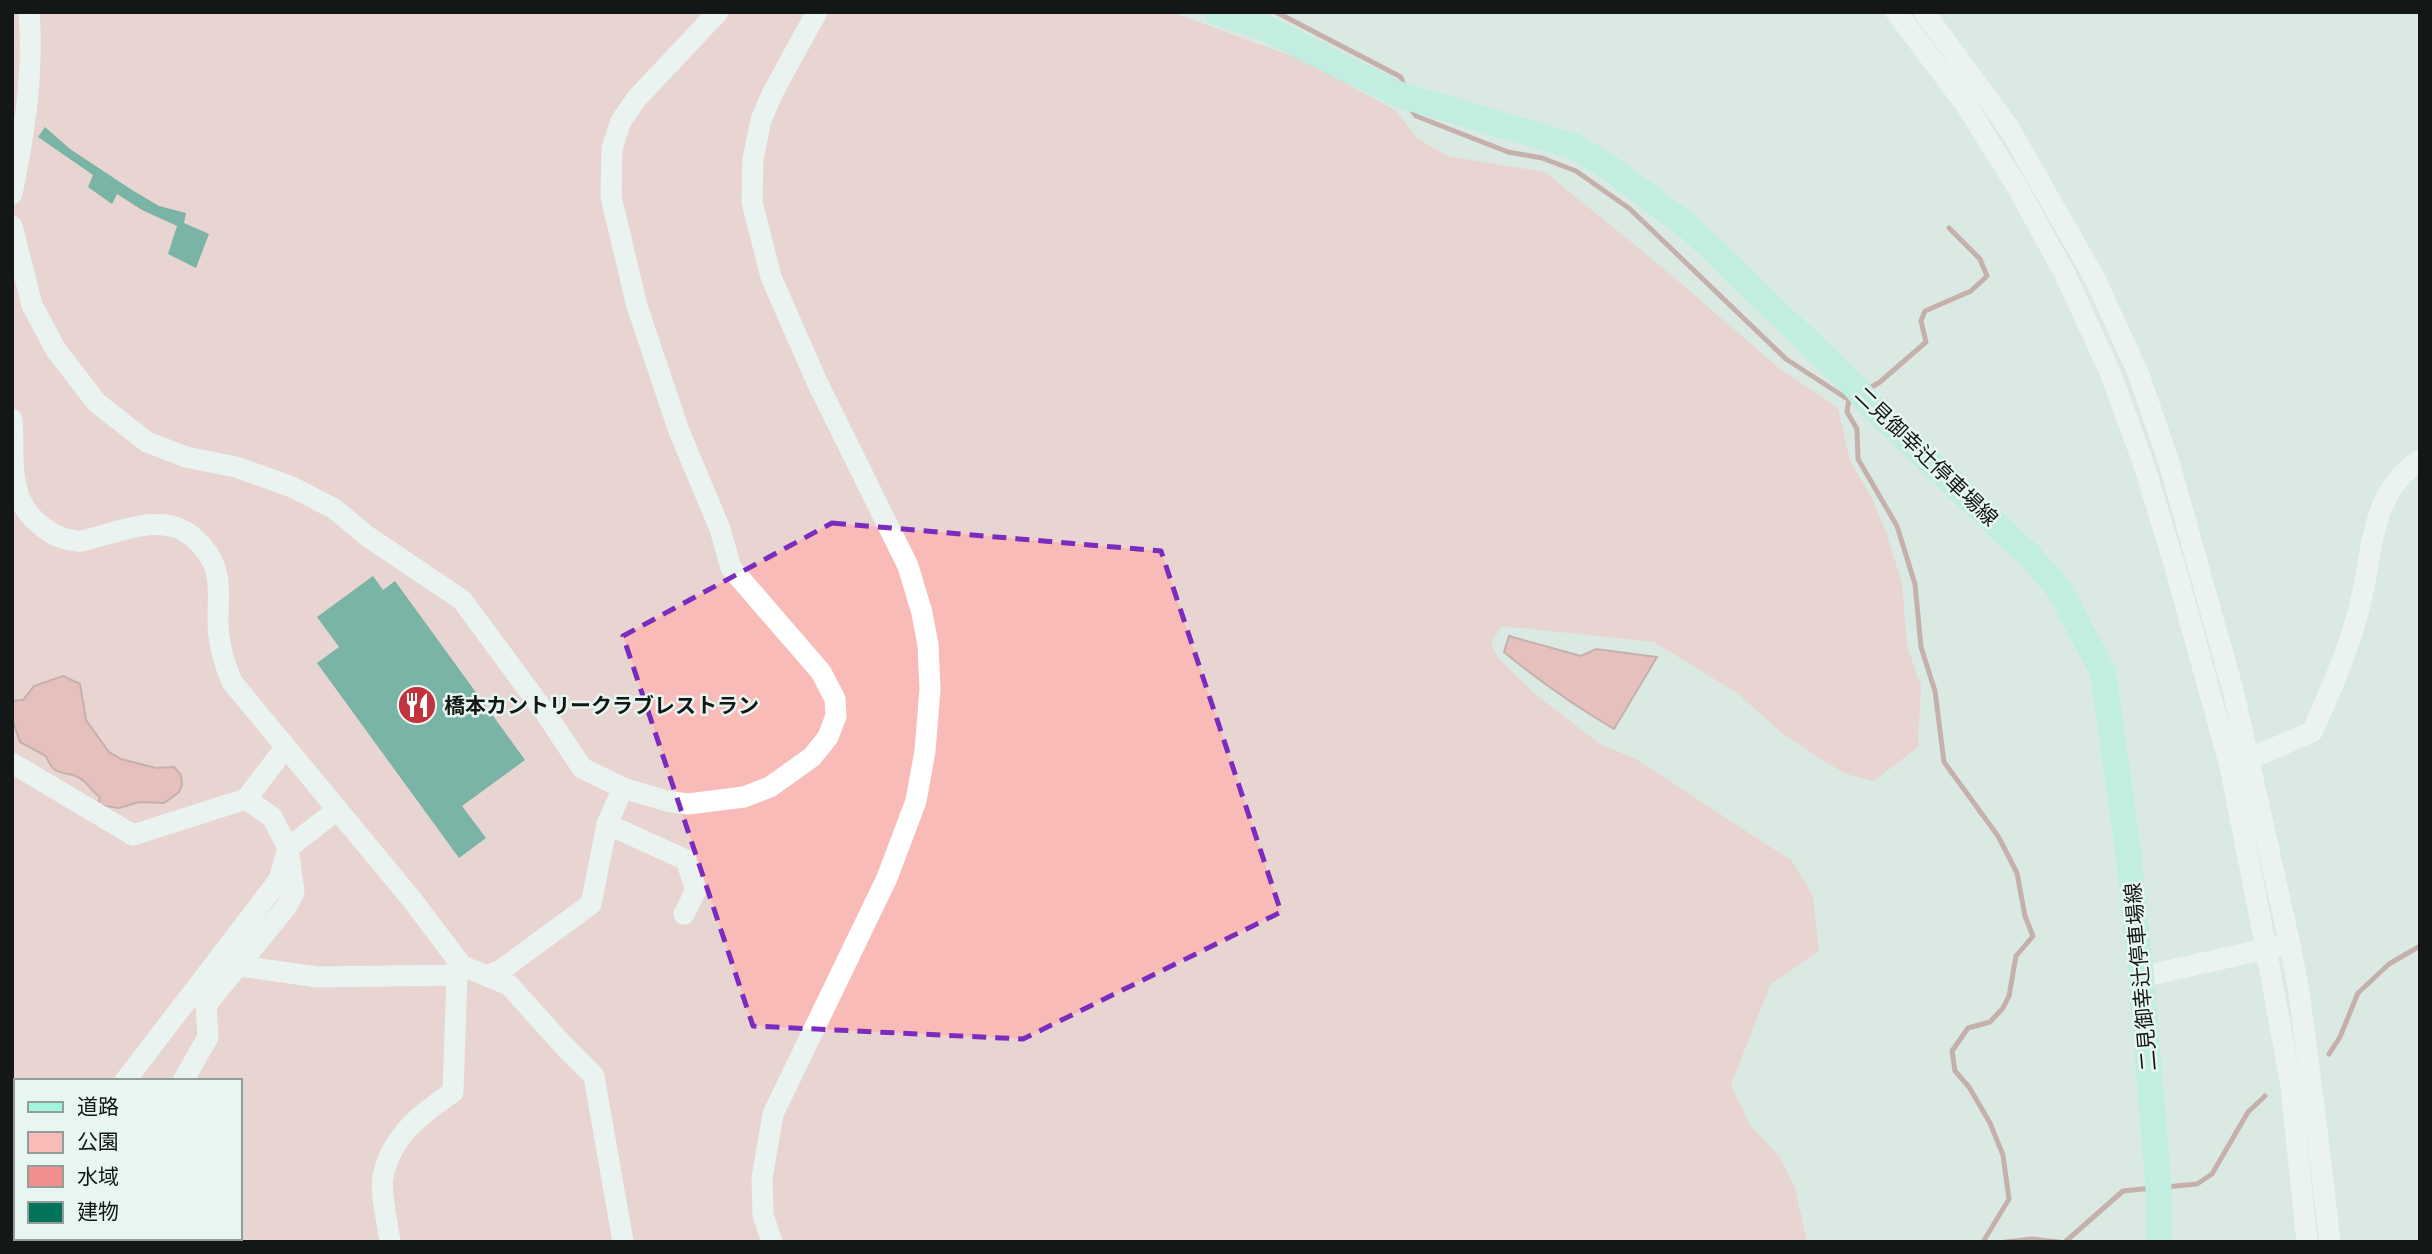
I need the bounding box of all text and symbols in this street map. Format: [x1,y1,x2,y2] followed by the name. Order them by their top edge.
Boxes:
[1849,380,2005,532] street label: 二見御幸辻停車場線
[396,684,438,726] restaurant icon: 橋本カントリークラブレストラン
[444,691,759,719] place label: 橋本カントリークラブレストラン
[2118,882,2162,1072] street label: 二見御幸辻停車場線
[14,1079,242,1240] legend
[77,1092,119,1120] text: 道路
[77,1127,119,1155] text: 公園
[77,1162,119,1190] text: 水域
[77,1197,119,1225] text: 建物

